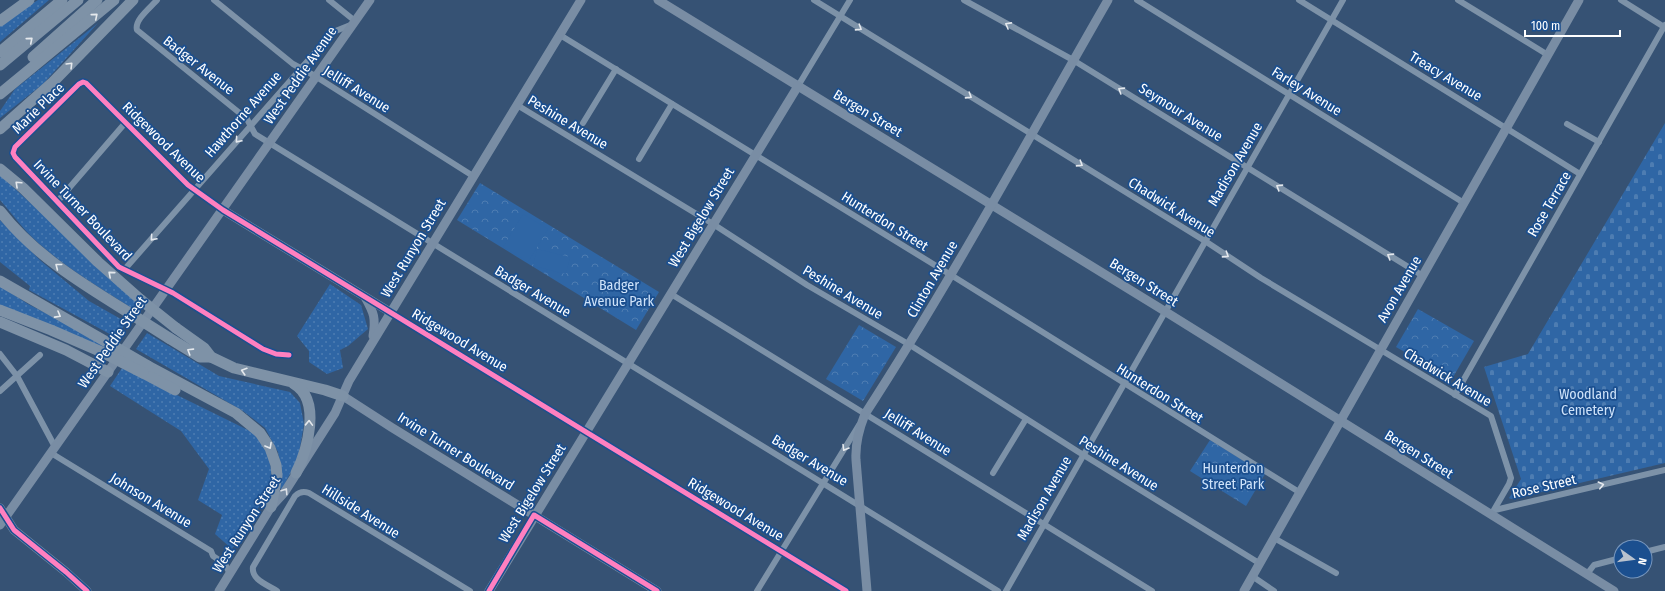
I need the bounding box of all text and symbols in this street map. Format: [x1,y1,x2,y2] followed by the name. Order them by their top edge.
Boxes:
[1525,12,1620,38] scale bar
[90,13,98,20] one-way arrow
[1531,19,1560,33] text: 100 m
[1005,22,1013,29] one-way arrow
[260,23,341,128] street label: West Peddie Avenue
[855,23,862,30] one-way arrow
[160,32,238,98] street label: Badger Avenue
[25,38,33,45] one-way arrow
[1406,48,1485,105] street label: Treacy Avenue
[65,62,73,70] one-way arrow
[320,62,393,117] street label: Jelliff Avenue
[1269,63,1345,120] street label: Farley Avenue
[201,68,285,161] street label: Hawthorne Avenue
[9,79,68,137] street label: Marie Place
[1136,80,1226,145] street label: Seymour Avenue
[830,86,906,141] street label: Bergen Street
[1118,87,1125,94] one-way arrow
[965,91,972,99] one-way arrow
[525,92,611,153] street label: Peshine Avenue
[119,98,209,186] street label: Ridgewood Avenue
[1205,119,1266,209] street label: Madison Avenue
[236,135,243,143] one-way arrow
[30,156,135,265] street label: Irvine Turner Boulevard
[1076,159,1083,167] one-way arrow
[665,164,738,270] street label: West Bigelow Street
[1524,169,1575,240] street label: Rose Terrace
[1125,174,1218,241] street label: Chadwick Avenue
[15,181,23,189] one-way arrow
[1276,185,1283,192] one-way arrow
[838,188,932,255] street label: Hunterdon Street
[377,196,450,301] street label: West Runyon Street
[150,233,157,240] one-way arrow
[904,238,961,321] street label: Clinton Avenue
[1222,250,1229,258] one-way arrow
[1374,253,1425,325] street label: Avon Avenue
[1387,253,1394,260] one-way arrow
[1106,255,1182,310] street label: Bergen Street
[492,262,574,321] street label: Badger Avenue
[800,262,886,323] street label: Peshine Avenue
[55,264,62,271] one-way arrow
[109,272,116,279] one-way arrow
[584,277,655,310] park label: Badger Avenue Park
[74,293,151,391] street label: West Peddie Street
[409,305,511,376] street label: Ridgewood Avenue
[54,310,61,317] one-way arrow
[1401,345,1495,410] street label: Chadwick Avenue
[187,348,194,355] one-way arrow
[1113,360,1207,427] street label: Hunterdon Street
[240,367,247,376] one-way arrow
[1559,386,1617,419] park label: Woodland Cemetery
[881,405,954,460] street label: Jelliff Avenue
[394,409,517,494] street label: Irvine Turner Boulevard
[305,420,313,426] one-way arrow
[1381,427,1457,482] street label: Bergen Street
[769,431,851,490] street label: Badger Avenue
[1076,432,1162,495] street label: Peshine Avenue
[495,440,570,546] street label: West Bigelow Street
[264,442,272,449] one-way arrow
[842,444,849,451] one-way arrow
[1014,453,1075,543] street label: Madison Avenue
[1202,460,1265,493] park label: Hunterdon Street Park
[107,469,195,531] street label: Johnson Avenue
[1510,471,1578,502] street label: Rose Street
[209,472,284,576] street label: West Runyon Street
[685,474,787,545] street label: Ridgewood Avenue
[319,481,403,542] street label: Hillside Avenue
[1597,481,1604,490] one-way arrow
[280,488,287,495] one-way arrow
[1613,539,1653,579] north arrow
[1635,557,1649,566] text: N

